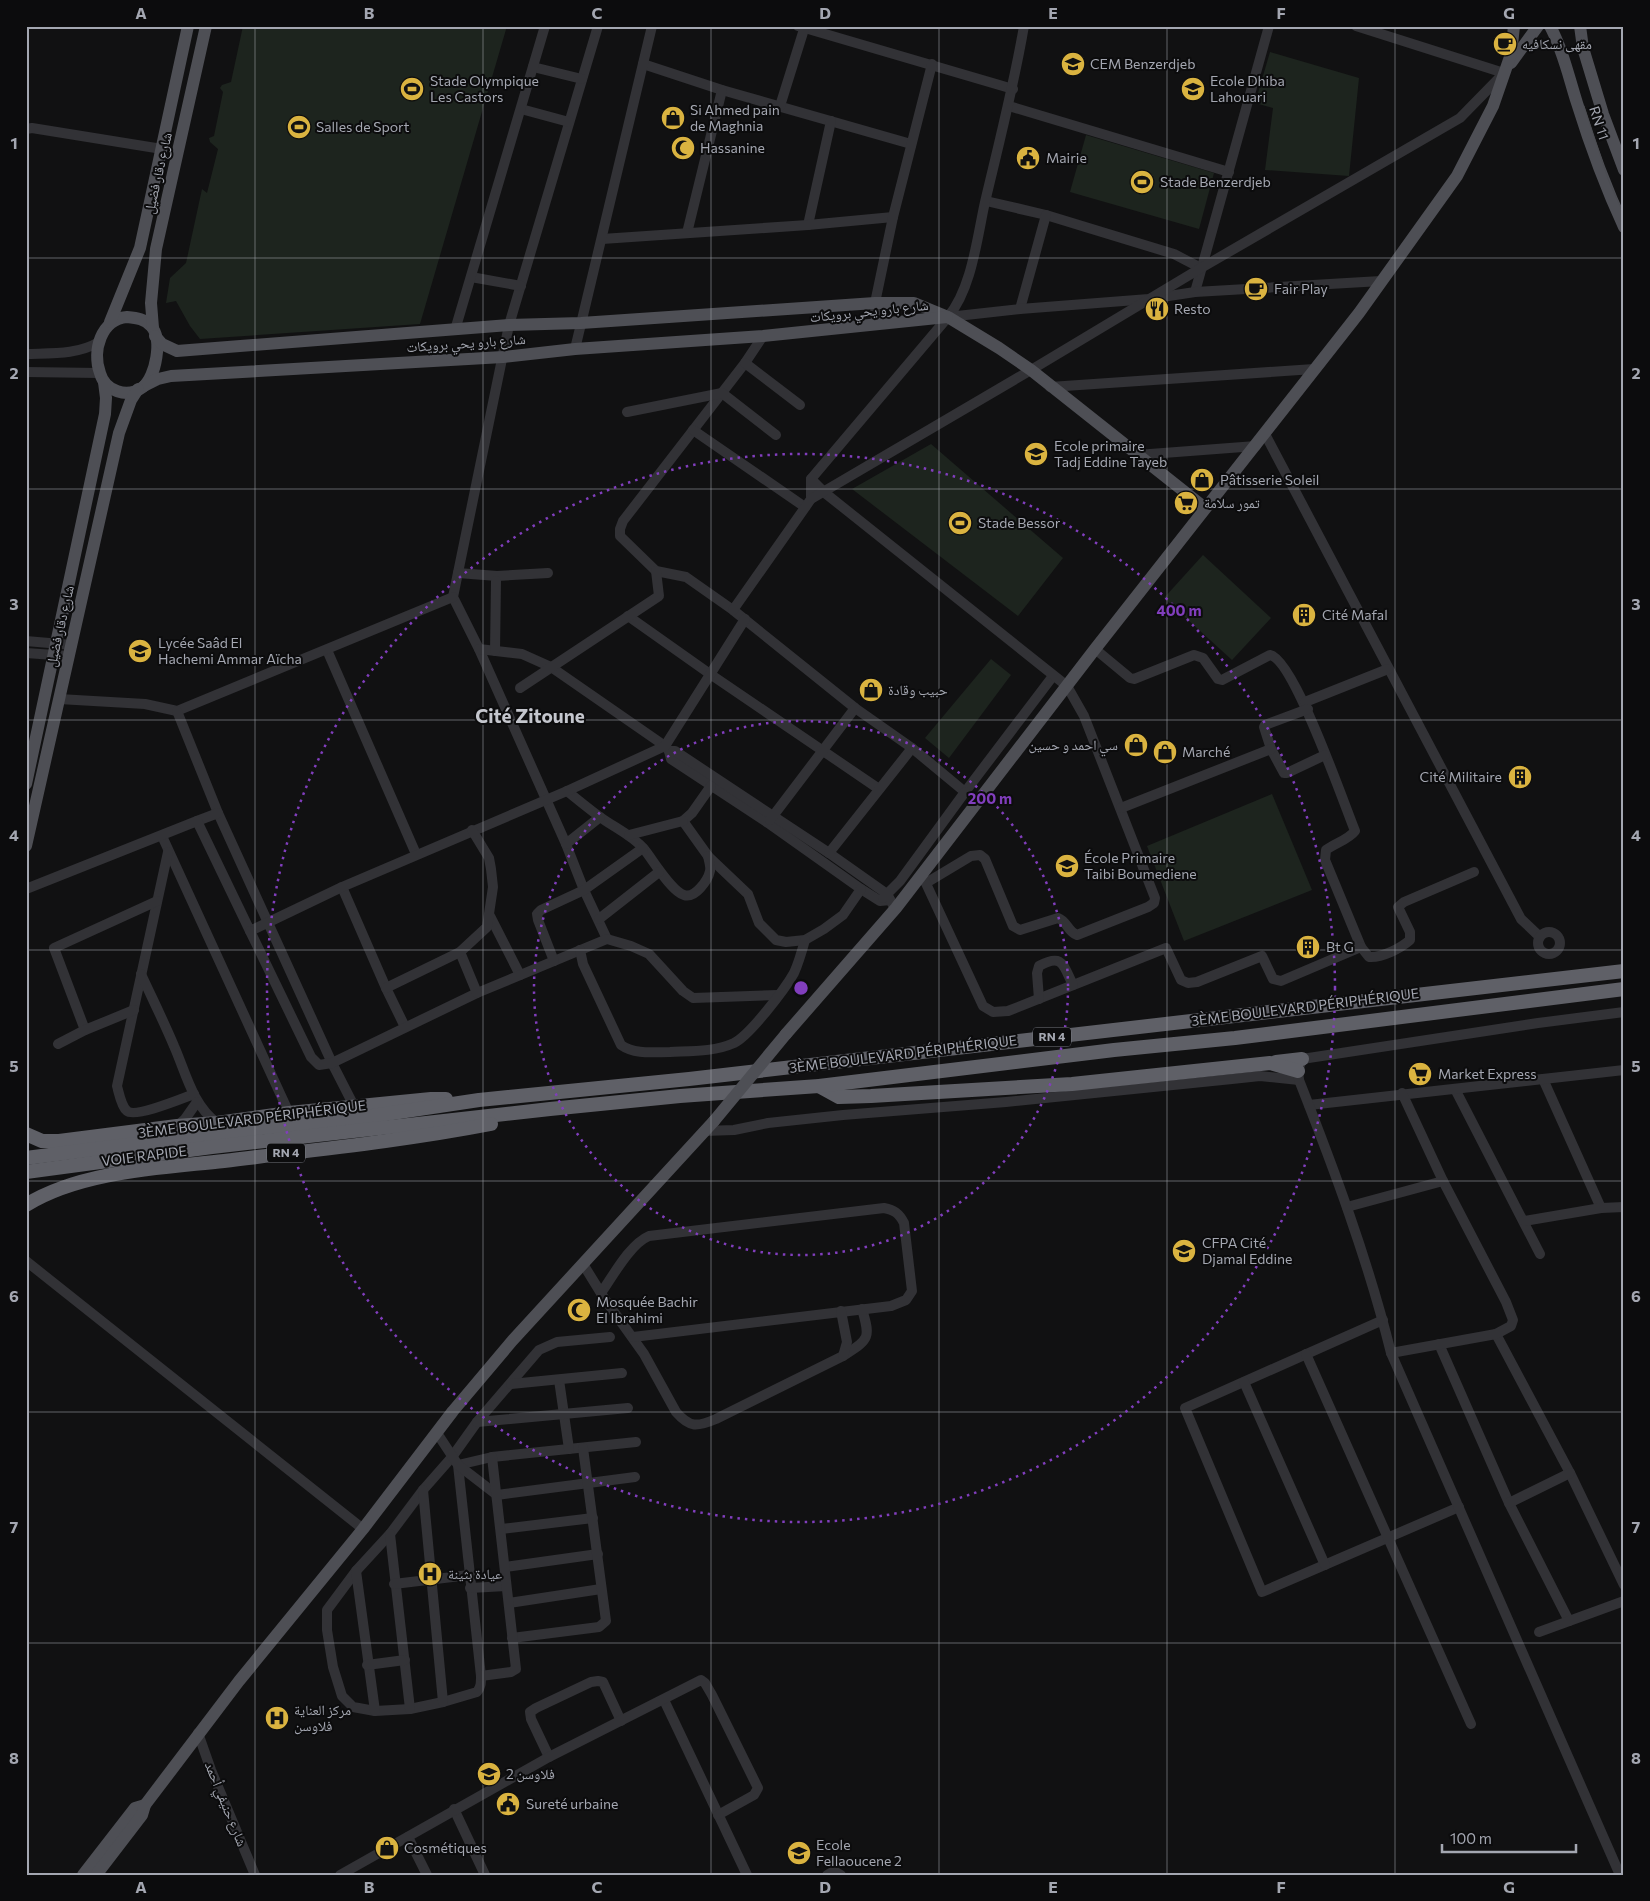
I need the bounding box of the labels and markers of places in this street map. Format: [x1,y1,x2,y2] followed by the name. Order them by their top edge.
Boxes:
[1492,31,1518,57] cafe icon: مقهى نسكافيه
[1522,35,1592,53] place label: مقهى نسكافيه
[1060,51,1086,77] school or university icon: CEM Benzerdjeb
[1090,55,1195,72] place label: CEM Benzerdjeb
[430,72,539,105] place label: Stade Olympique Les Castors
[1210,72,1285,105] place label: Ecole Dhiba Lahouari
[399,76,425,102] sports icon: Stade Olympique Les Castors
[1180,76,1206,102] school or university icon: Ecole Dhiba Lahouari
[690,101,780,134] place label: Si Ahmed pain de Maghnia
[660,105,686,131] shop icon: Si Ahmed pain de Maghnia
[286,114,312,140] sports icon: Salles de Sport
[316,118,410,135] place label: Salles de Sport
[670,135,696,161] mosque icon: Hassanine
[700,139,765,156] place label: Hassanine
[1015,145,1041,171] public building icon: Mairie
[1046,149,1087,166] place label: Mairie
[1129,169,1155,195] sports icon: Stade Benzerdjeb
[1160,173,1271,190] place label: Stade Benzerdjeb
[1243,276,1269,302] cafe icon: Fair Play
[1274,280,1328,297] place label: Fair Play
[1144,296,1170,322] restaurant icon: Resto
[1174,300,1211,317] place label: Resto
[1054,437,1167,470] place label: Ecole primaire Tadj Eddine Tayeb
[1023,441,1049,467] school or university icon: Ecole primaire Tadj Eddine Tayeb
[1189,467,1215,493] shop icon: Pâtisserie Soleil
[1220,471,1319,488] place label: Pâtisserie Soleil
[1173,490,1199,516] supermarket icon: تمور سلامة
[1204,494,1260,512] place label: تمور سلامة
[947,510,973,536] sports icon: Stade Bessor
[978,514,1061,531] place label: Stade Bessor
[1291,602,1317,628] building icon: Cité Mafal
[1322,606,1388,623] place label: Cité Mafal
[158,634,302,667] place label: Lycée Saâd El Hachemi Ammar Aïcha
[127,638,153,664] school or university icon: Lycée Saâd El Hachemi Ammar Aïcha
[858,677,884,703] shop icon: حبيب وقادة
[888,681,948,699] place label: حبيب وقادة
[1123,732,1149,758] shop icon: سي احمد و حسين
[1029,736,1118,757] place label: سي احمد و حسين
[1152,739,1178,765] shop icon: Marché
[1182,743,1230,760] place label: Marché
[1507,764,1533,790] building icon: Cité Militaire
[1420,768,1502,785] place label: Cité Militaire
[1084,849,1197,882] place label: École Primaire Taibi Boumediene
[1054,853,1080,879] school or university icon: École Primaire Taibi Boumediene
[1295,934,1321,960] building icon: Bt G
[1326,938,1354,955] place label: Bt G
[792,979,810,997] centre of rings
[1407,1061,1433,1087] supermarket icon: Market Express
[1438,1065,1537,1082] place label: Market Express
[1202,1234,1292,1267] place label: CFPA Cité Djamal Eddine
[1171,1238,1197,1264] school or university icon: CFPA Cité Djamal Eddine
[596,1293,698,1326] place label: Mosquée Bachir El Ibrahimi
[566,1297,592,1323] mosque icon: Mosquée Bachir El Ibrahimi
[417,1561,443,1587] hospital icon: عيادة بثينة
[448,1565,502,1582] place label: عيادة بثينة
[294,1701,351,1735] place label: مركز العناية فلاوسن
[264,1705,290,1731] hospital icon: مركز العناية فلاوسن
[476,1761,502,1787] school or university icon: فلاوسن 2
[506,1765,555,1783] place label: فلاوسن 2
[495,1791,521,1817] public building icon: Sureté urbaine
[526,1795,618,1812] place label: Sureté urbaine
[374,1835,400,1861] shop icon: Cosmétiques
[816,1836,902,1869] place label: Ecole Fellaoucene 2
[404,1839,487,1856] place label: Cosmétiques
[786,1840,812,1866] school or university icon: Ecole Fellaoucene 2

